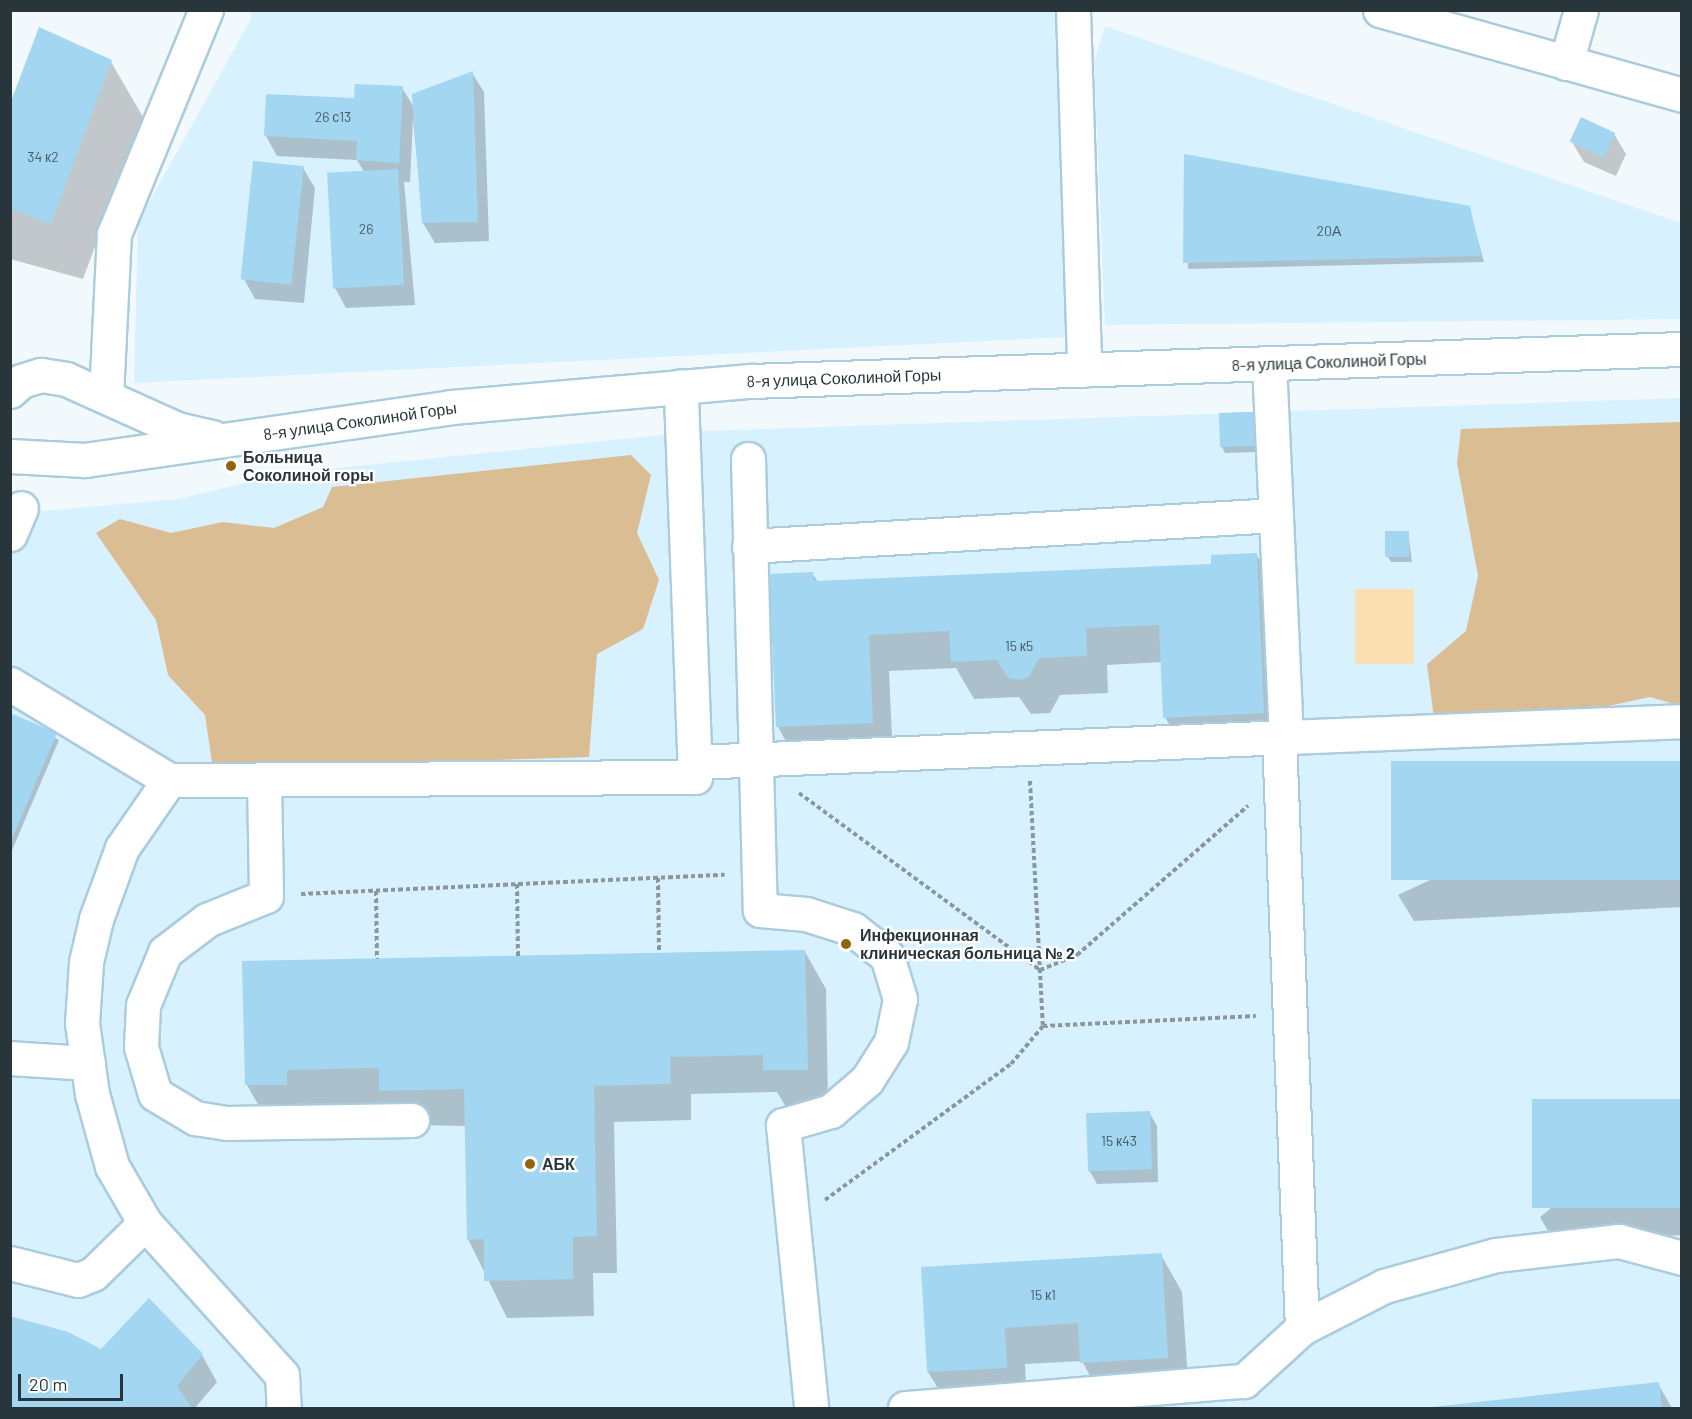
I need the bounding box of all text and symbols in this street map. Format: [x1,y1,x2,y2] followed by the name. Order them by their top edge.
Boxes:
[315,109,351,125] house number: 26 с13
[27,149,59,165] house number: 34 к2
[359,221,373,237] house number: 26
[1317,223,1341,239] house number: 20А
[1231,349,1427,375] street label: 8-я улица Соколиной Горы
[746,365,942,391] street label: 8-я улица Соколиной Горы
[262,398,458,444] street label: 8-я улица Соколиной Горы
[243,447,374,485] place label: Больница Соколиной горы
[224,459,238,473] marker: Больница Соколиной горы
[1005,638,1033,654] house number: 15 к5
[860,925,1075,963] place label: Инфекционная клиническая больница № 2
[837,935,855,953] marker: Инфекционная клиническая больница № 2
[1101,1133,1137,1149] house number: 15 к43
[542,1154,575,1174] place label: АБК
[523,1157,537,1171] marker: АБК
[1030,1287,1056,1303] house number: 15 к1
[21,1362,126,1400] scale bar
[29,1373,67,1395] text: 20 m

